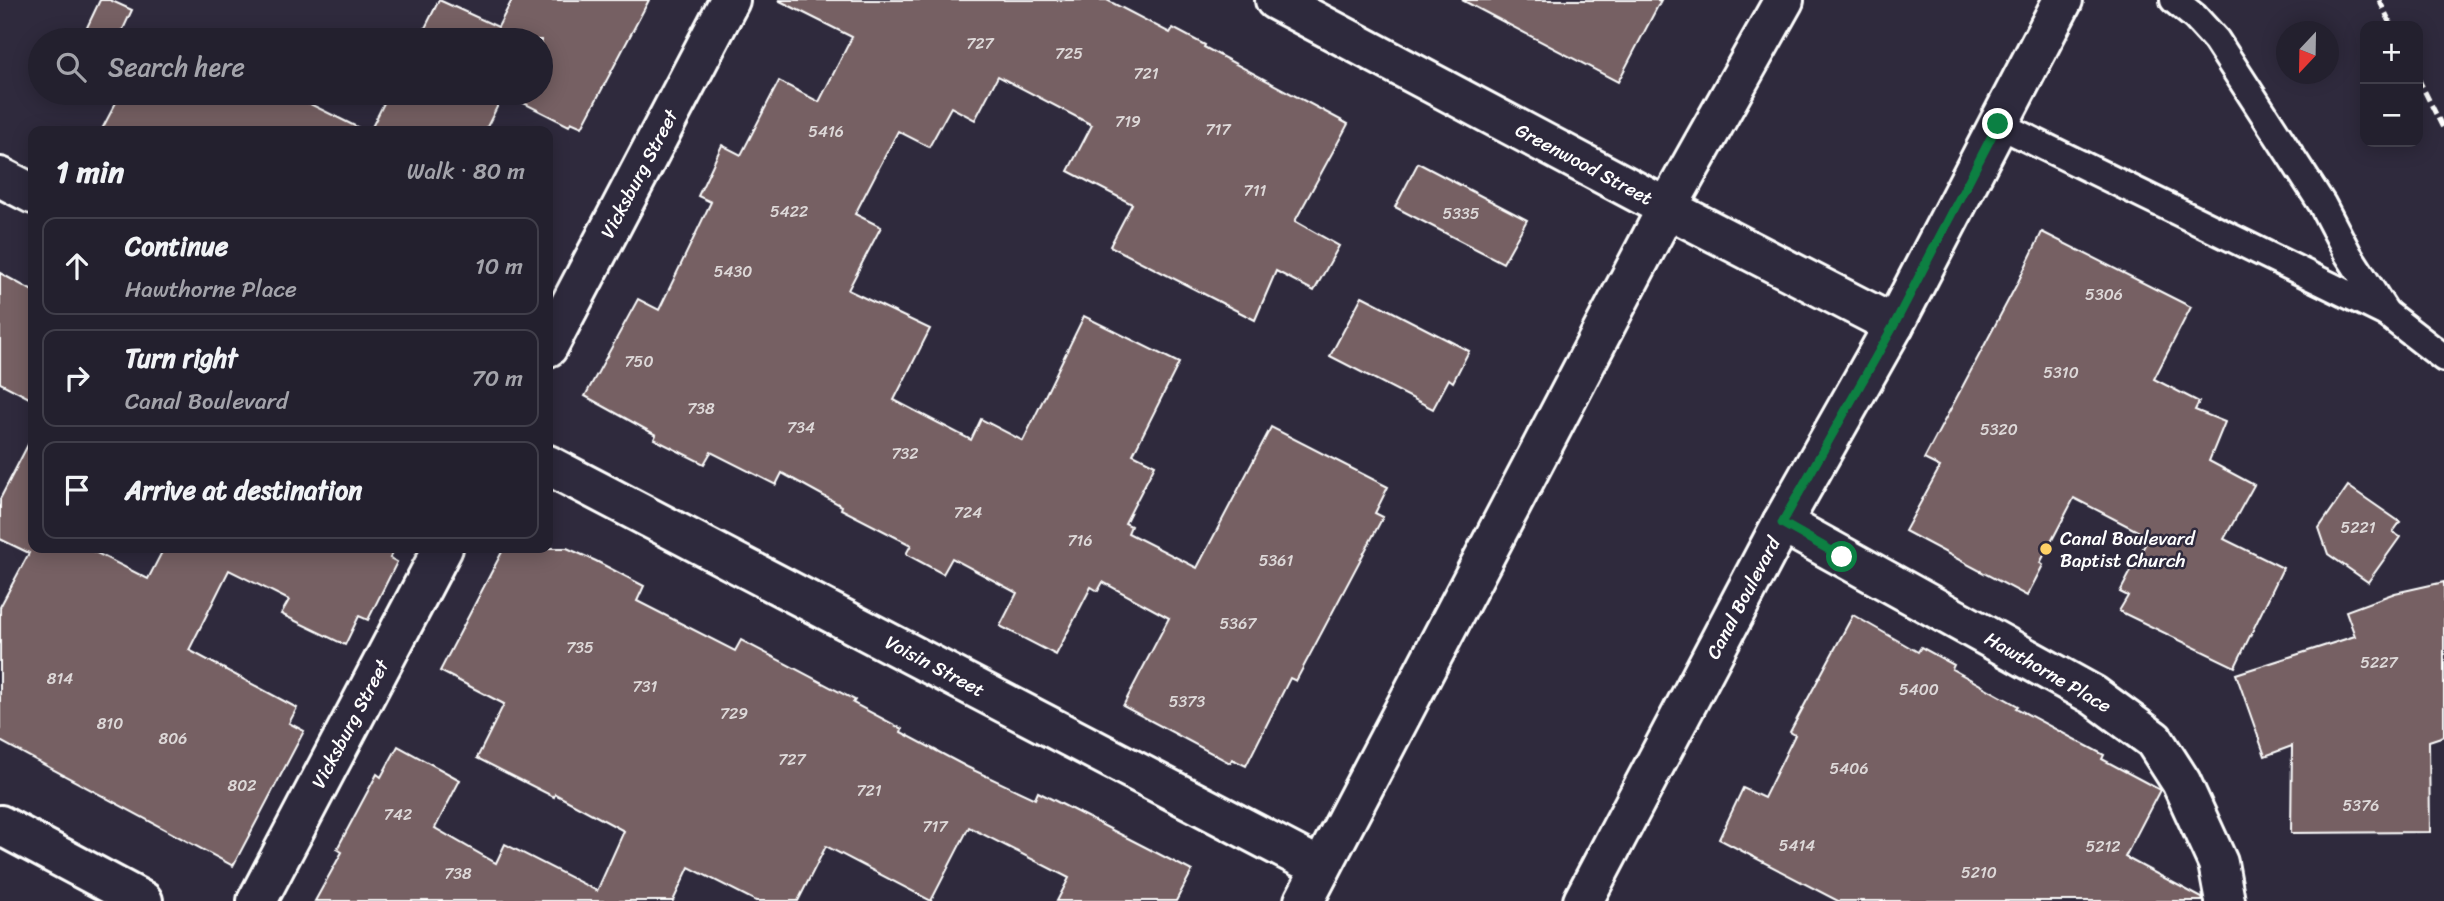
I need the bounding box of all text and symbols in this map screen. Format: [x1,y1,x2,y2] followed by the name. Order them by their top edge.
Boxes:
[2276,21,2339,84] north arrow
[2360,21,2423,147] map controls
[2360,21,2423,84] button: +
[28,28,553,105] search box
[966,29,995,58] house number: 727
[1055,39,1083,68] house number: 725
[108,44,245,90] text: Search here
[52,48,90,86] icon: search
[1133,59,1159,88] house number: 721
[2360,84,2423,147] button: −
[591,102,688,244] street label: Vicksburg Street
[1115,107,1141,136] house number: 719
[1982,108,2013,139] route end
[1509,114,1659,214] street label: Greenwood Street
[1205,115,1231,144] house number: 717
[808,117,844,146] house number: 5416
[56,145,124,199] text: 1 min
[407,151,525,192] text: Walk · 80 m
[1244,176,1267,205] house number: 711
[770,197,808,226] house number: 5422
[1442,199,1480,228] house number: 5335
[125,223,228,269] text: Continue
[475,246,523,287] text: 10 m
[58,247,96,285] icon: ahead
[714,257,752,286] house number: 5430
[125,269,297,310] text: Hawthorne Place
[2085,280,2123,309] house number: 5306
[125,335,238,381] text: Turn right
[624,347,654,376] house number: 750
[472,358,523,399] text: 70 m
[2043,358,2079,387] house number: 5310
[58,359,96,397] icon: right
[125,381,288,422] text: Canal Boulevard
[687,394,715,423] house number: 738
[787,413,815,442] house number: 734
[1980,415,2018,444] house number: 5320
[891,439,919,468] house number: 732
[125,467,362,513] text: Arrive at destination
[58,471,96,509] icon: arrive
[954,498,982,527] house number: 724
[2340,513,2376,542] house number: 5221
[2060,522,2197,577] place label: Canal Boulevard Baptist Church
[1067,526,1093,555] house number: 716
[1697,529,1790,665] street label: Canal Boulevard
[1826,541,1857,572] route start
[2038,541,2054,557] marker: Canal Boulevard Baptist Church
[1259,546,1293,575] house number: 5361
[1220,609,1257,638] house number: 5367
[1978,622,2118,722] street label: Hawthorne Place
[879,626,991,706] street label: Voisin Street
[566,633,594,662] house number: 735
[2360,648,2399,677] house number: 5227
[302,652,399,794] street label: Vicksburg Street
[47,664,73,693] house number: 814
[633,672,658,701] house number: 731
[1899,675,1939,704] house number: 5400
[1169,687,1205,716] house number: 5373
[720,699,748,728] house number: 729
[97,709,123,738] house number: 810
[159,724,187,753] house number: 806
[778,745,807,774] house number: 727
[1830,754,1868,783] house number: 5406
[228,771,257,800] house number: 802
[856,776,882,805] house number: 721
[2343,791,2379,820] house number: 5376
[384,800,412,829] house number: 742
[922,812,948,841] house number: 717
[1779,831,1815,860] house number: 5414
[2085,832,2121,861] house number: 5212
[1961,858,1997,887] house number: 5210
[444,859,472,888] house number: 738

